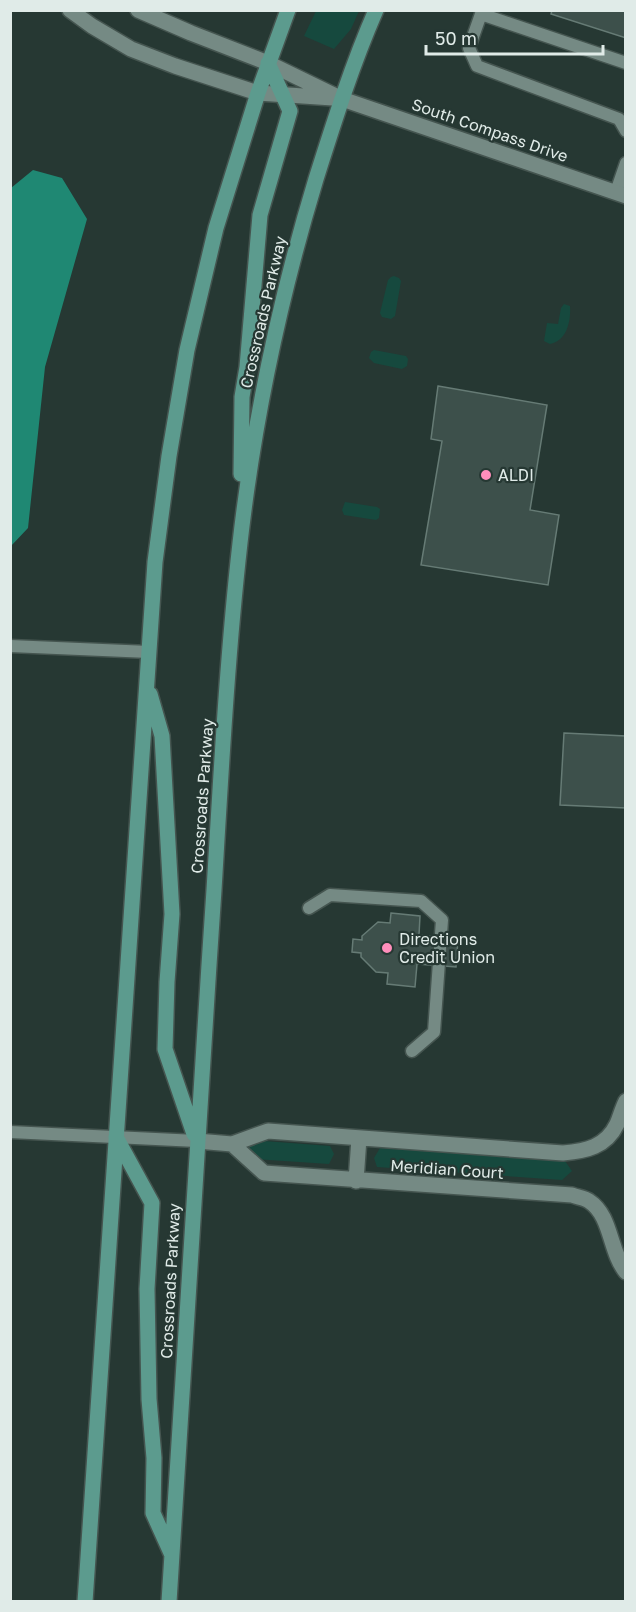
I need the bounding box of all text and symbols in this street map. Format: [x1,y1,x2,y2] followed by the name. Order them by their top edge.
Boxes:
[426,18,603,56] scale bar
[435,27,477,49] text: 50 m
[409,94,571,166] street label: South Compass Drive
[236,234,290,390] street label: Crossroads Parkway
[498,465,534,485] place label: ALDI
[479,468,493,482] marker: ALDI
[187,718,217,874] street label: Crossroads Parkway
[399,929,495,967] place label: Directions Credit Union
[380,941,394,955] marker: Directions Credit Union
[390,1155,504,1183] street label: Meridian Court
[156,1203,184,1359] street label: Crossroads Parkway

